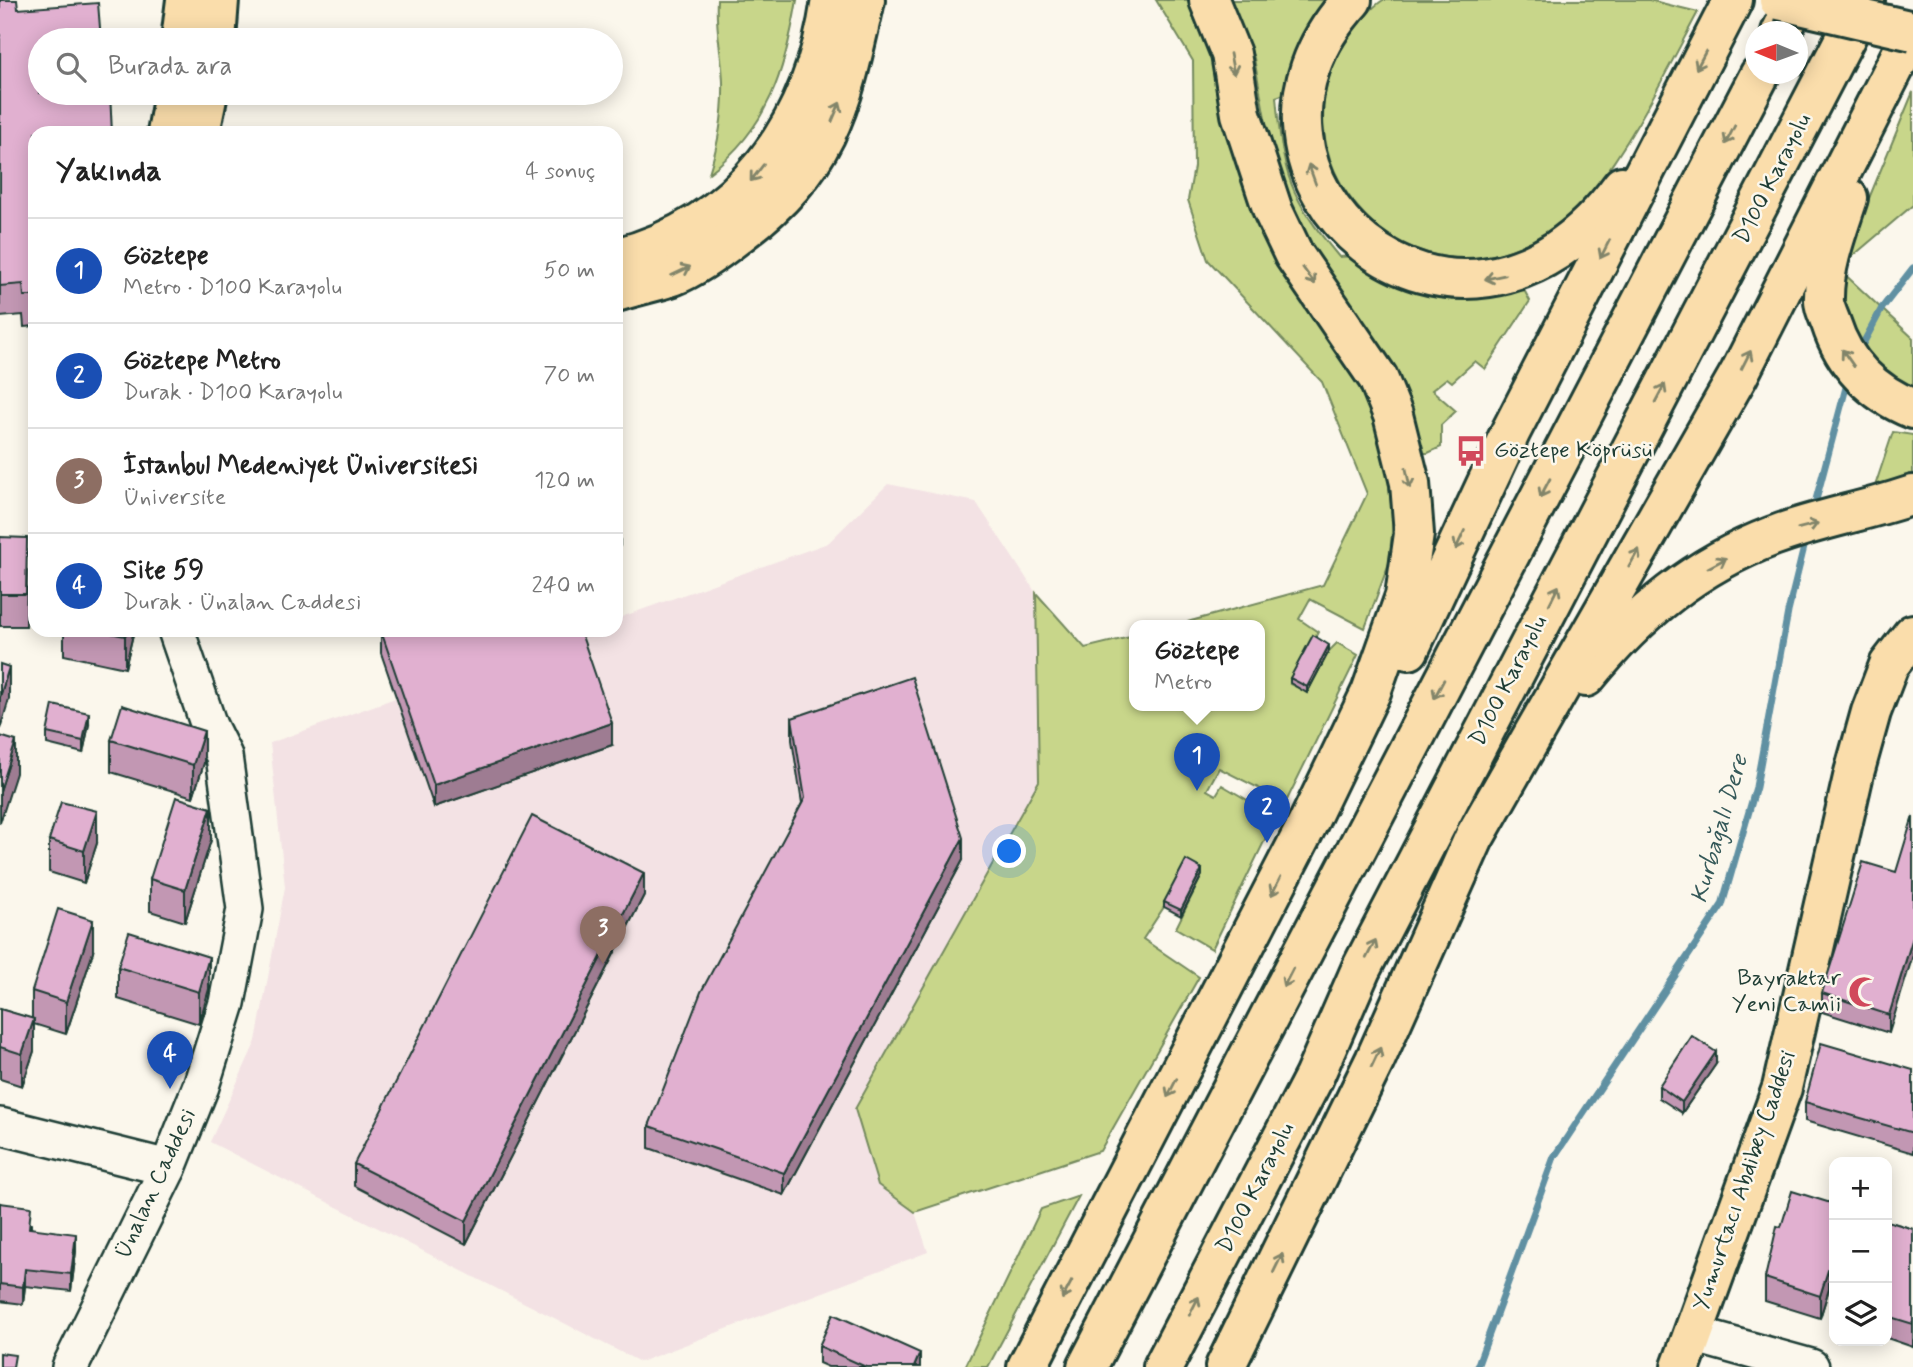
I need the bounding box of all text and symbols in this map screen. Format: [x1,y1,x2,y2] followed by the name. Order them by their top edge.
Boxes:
[1745,21,1808,84] north arrow
[28,28,623,105] search box
[52,48,90,86] icon: search
[108,50,232,84] text: Burada ara
[1694,50,1708,70] one-way arrow
[1226,52,1240,75] one-way arrow
[831,102,844,124] one-way arrow
[1727,108,1819,250] street label: D100 Karayolu
[1722,124,1736,145] one-way arrow
[56,152,162,191] text: Yakında
[525,157,595,187] text: 4 sonuç
[750,163,765,182] one-way arrow
[1305,163,1318,185] one-way arrow
[1597,238,1611,258] one-way arrow
[123,239,209,273] text: Göztepe
[74,256,84,286] text: 1
[544,256,595,286] text: 50 m
[670,264,691,277] one-way arrow
[1302,266,1316,285] one-way arrow
[1484,270,1507,284] one-way arrow
[123,273,342,303] text: Metro · D100 Karayolu
[123,344,281,378] text: Göztepe Metro
[1841,349,1855,368] one-way arrow
[1740,350,1754,371] one-way arrow
[73,361,85,391] text: 2
[543,361,595,391] text: 70 m
[123,378,342,408] text: Durak · D100 Karayolu
[1654,383,1667,404] one-way arrow
[1454,434,1488,468] bus stop icon: Göztepe Köprüsü
[1494,436,1652,466] place label: Göztepe Köprüsü
[123,449,478,483] text: İstanbul Medeniyet Üniversitesi
[74,466,84,496] text: 3
[534,466,595,496] text: 120 m
[1402,466,1416,489] one-way arrow
[1538,477,1551,498] one-way arrow
[123,483,226,513] text: Üniversite
[1796,519,1819,532] one-way arrow
[1453,529,1466,550] one-way arrow
[1628,548,1641,569] one-way arrow
[123,554,204,588] text: Site 59
[1706,556,1727,570] one-way arrow
[72,571,86,601] text: 4
[531,571,595,601] text: 240 m
[1548,585,1562,605] one-way arrow
[123,588,361,618] text: Durak · Ünalan Caddesi
[1463,610,1555,752] street label: D100 Karayolu
[1129,620,1265,711] popup
[1154,634,1240,668] text: Göztepe
[1154,668,1212,698] text: Metro
[1432,679,1446,699] one-way arrow
[1174,733,1220,791] pin: 1
[1684,750,1756,907] water label: Kurbağalı Dere
[1244,785,1290,843] pin: 2
[992,834,1026,868] your location
[1268,875,1282,896] one-way arrow
[580,906,626,964] pin: 3
[1365,939,1378,960] one-way arrow
[1732,964,1841,1020] place label: Bayraktar Yeni Camii
[1281,967,1295,988] one-way arrow
[1847,975,1881,1009] mosque icon: Bayraktar Yeni Camii
[147,1031,193,1089] pin: 4
[1370,1047,1383,1068] one-way arrow
[1686,1047,1804,1315] street label: Yumurtacı Abdibey Caddesi
[1164,1077,1178,1098] one-way arrow
[108,1104,204,1264] street label: Ünalan Caddesi
[1210,1117,1302,1259] street label: D100 Karayolu
[1829,1157,1892,1346] map controls
[1829,1157,1892,1220] button: +
[1829,1220,1892,1283] button: −
[1272,1253,1285,1274] one-way arrow
[1060,1279,1073,1300] one-way arrow
[1829,1283,1892,1346] button: layers
[1188,1297,1202,1317] one-way arrow

